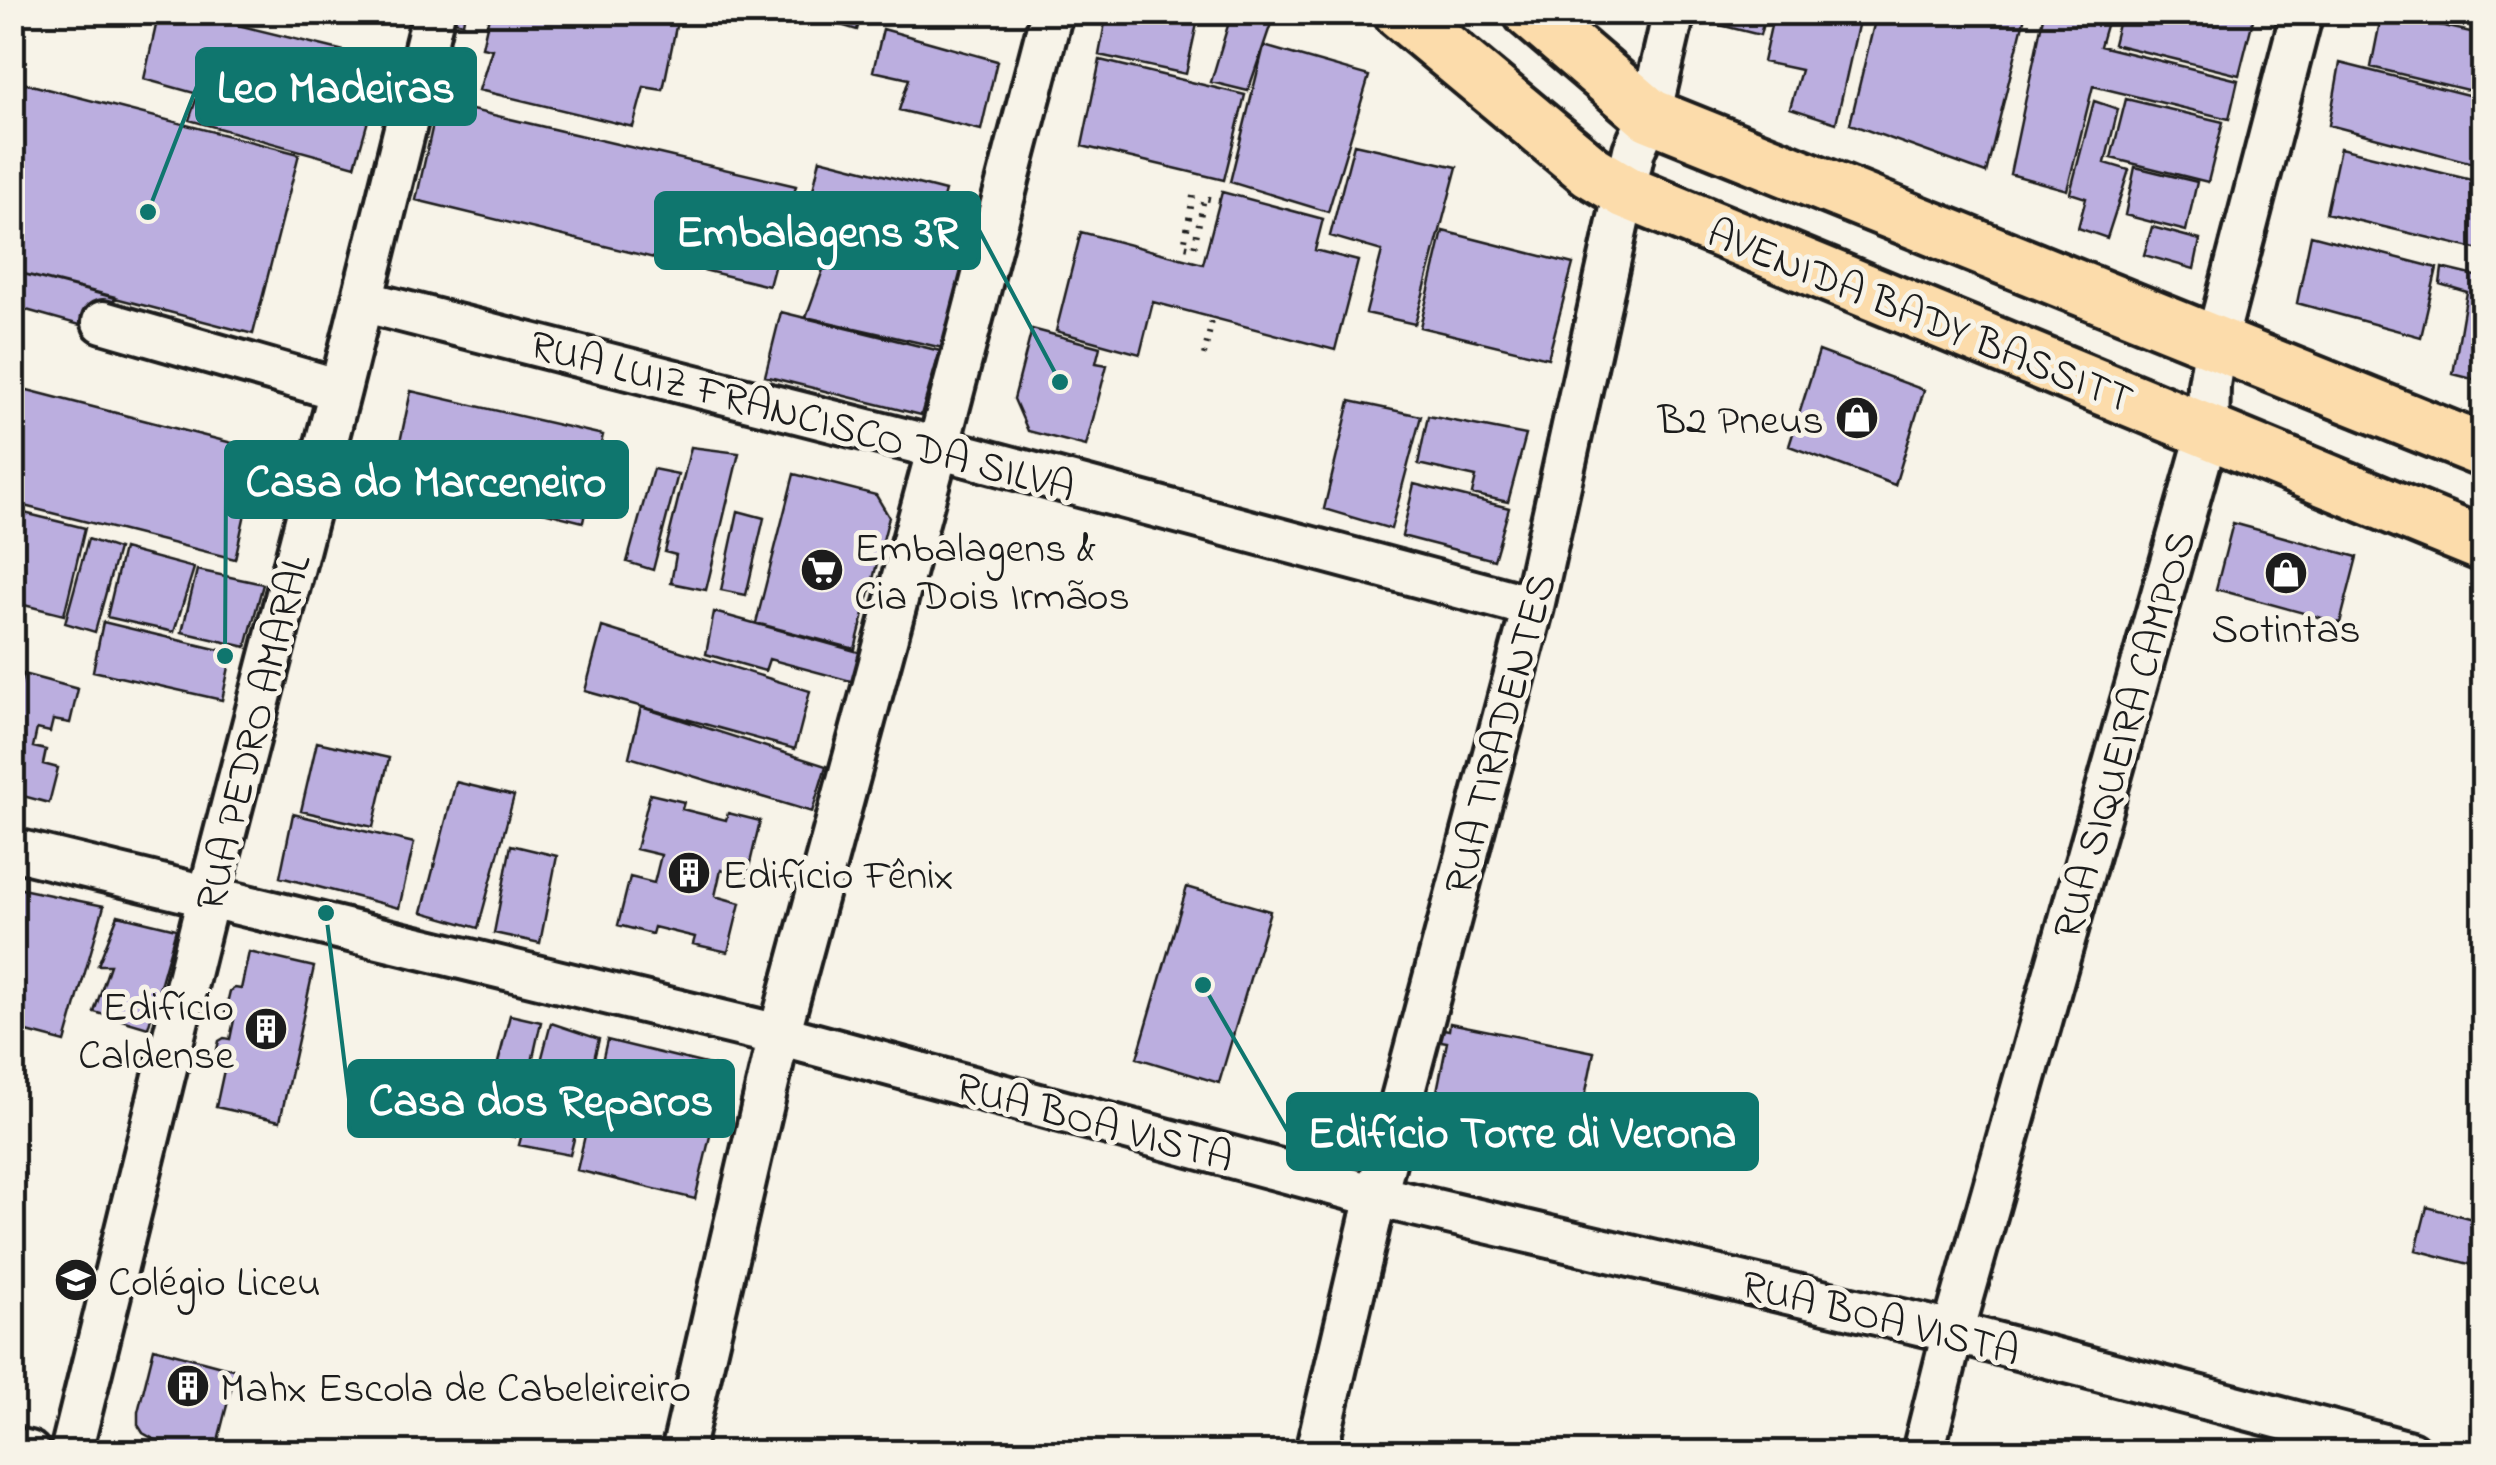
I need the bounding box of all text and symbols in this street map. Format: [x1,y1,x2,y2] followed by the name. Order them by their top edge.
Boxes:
[197,49,475,124] callout: Leo Madeiras
[217,58,455,124] text: Leo Madeiras
[656,193,979,268] callout: Embalagens 3R
[676,202,959,270] text: Embalagens 3R
[1697,205,2141,432] street label: AVENIDA BADY BASSITT
[522,316,1081,521] street label: RUA LUIZ FRANCISCO DA SILVA
[1657,392,1824,453] place label: B2 Pneus
[1834,395,1880,441] shop icon: B2 Pneus
[226,442,627,517] callout: Casa do Marceneiro
[246,452,606,518] text: Casa do Marceneiro
[854,520,1130,629] place label: Embalagens & Cia Dois Irmãos
[2039,524,2214,947] street label: RUA SIQUEIRA CAMPOS
[799,547,845,593] supermarket icon: Embalagens & Cia Dois Irmãos
[182,548,329,918] street label: RUA PEDRO AMARAL
[2263,550,2309,596] shop icon: Sotintas
[1430,567,1575,902] street label: RUA TIRADENTES
[2211,601,2361,662] place label: Sotintas
[722,847,954,908] place label: Edifício Fênix
[666,850,712,896] building icon: Edifício Fênix
[78,979,234,1088] place label: Edifício Caldense
[243,1006,289,1052] building icon: Edifício Caldense
[948,1058,1239,1191] street label: RUA BOA VISTA
[349,1061,733,1136] callout: Casa dos Reparos
[369,1071,713,1137] text: Casa dos Reparos
[1288,1094,1757,1169] callout: Edifício Torre di Verona
[1308,1103,1736,1169] text: Edifício Torre di Verona
[108,1254,321,1315] place label: Colégio Liceu
[1734,1256,2026,1384] street label: RUA BOA VISTA
[53,1257,99,1303] school or university icon: Colégio Liceu
[220,1360,691,1421] place label: Mahx Escola de Cabeleireiro
[165,1363,211,1409] building icon: Mahx Escola de Cabeleireiro

